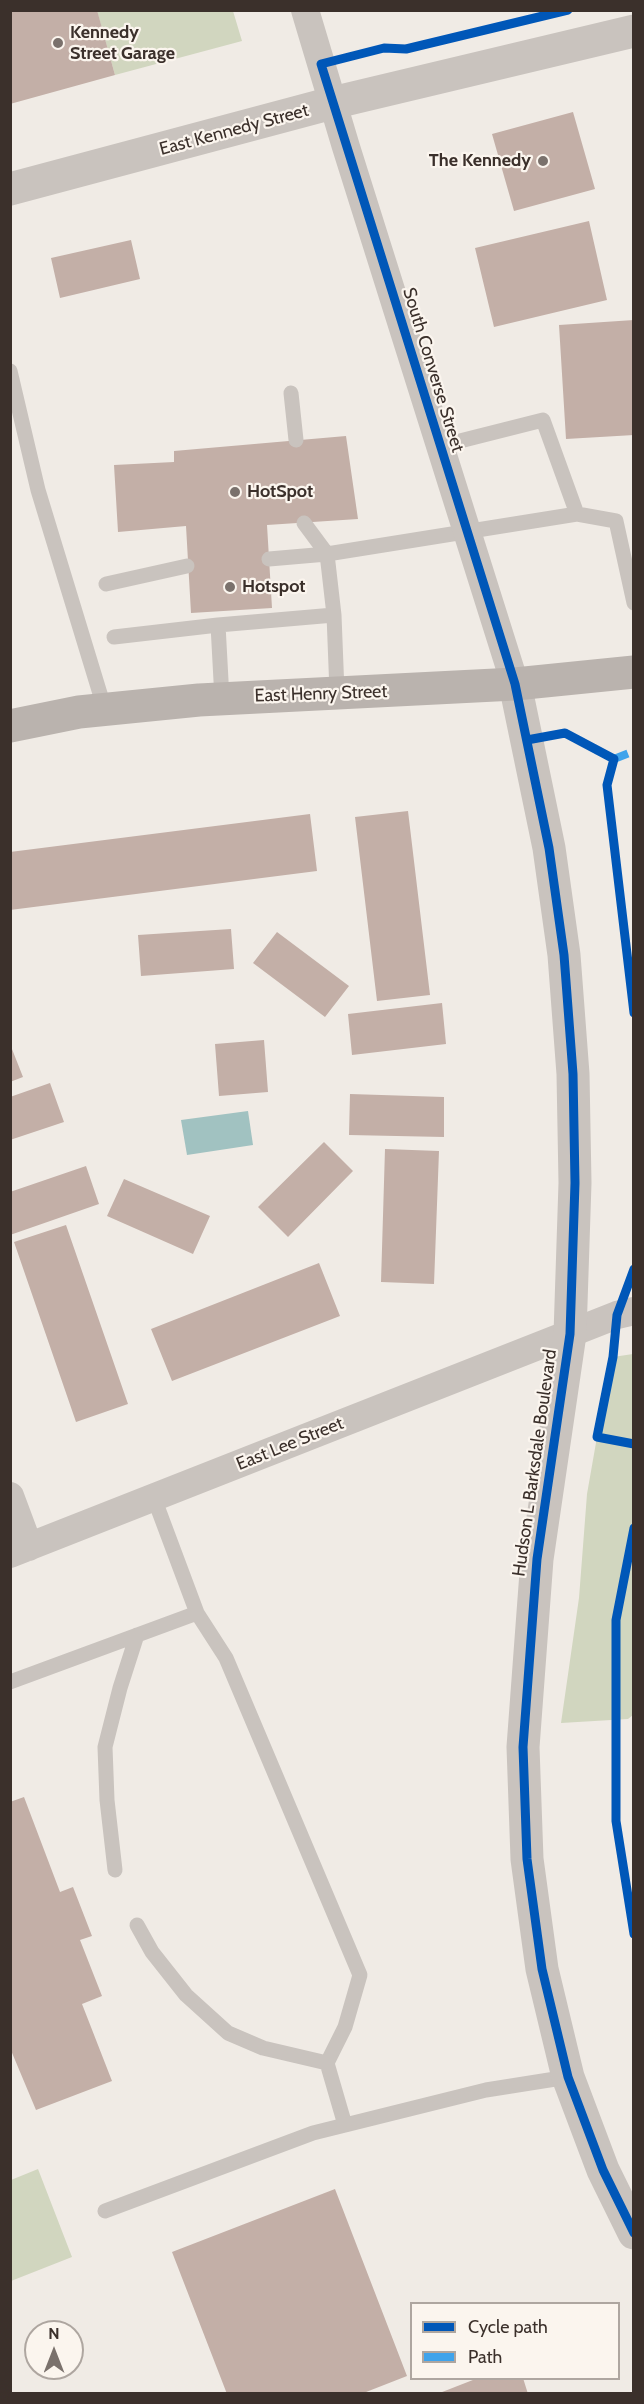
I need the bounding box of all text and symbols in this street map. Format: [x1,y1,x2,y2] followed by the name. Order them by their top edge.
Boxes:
[70,22,175,64] place label: Kennedy Street Garage
[51,36,65,50] marker: Kennedy Street Garage
[157,100,311,160] street label: East Kennedy Street
[429,150,531,172] place label: The Kennedy
[536,154,550,168] marker: The Kennedy
[398,285,468,455] street label: South Converse Street
[247,481,313,503] place label: HotSpot
[228,485,242,499] marker: HotSpot
[242,576,305,598] place label: Hotspot
[223,580,237,594] marker: Hotspot
[254,681,388,707] street label: East Henry Street
[508,1348,562,1578] street label: Hudson L Barksdale Boulevard
[233,1413,347,1475] street label: East Lee Street
[410,2302,620,2380] legend
[468,2316,548,2338] text: Cycle path
[24,2320,84,2380] north arrow
[48,2324,60,2343] text: N
[468,2346,502,2368] text: Path

